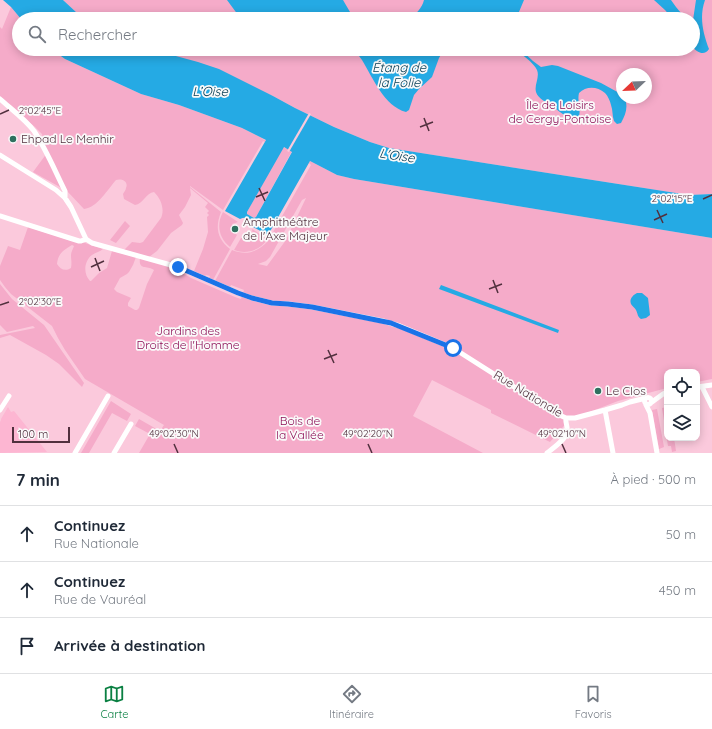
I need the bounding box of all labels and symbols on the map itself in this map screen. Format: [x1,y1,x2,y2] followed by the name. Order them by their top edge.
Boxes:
[372,59,427,90] water label: Étang de la Folie
[616,68,652,104] north arrow
[192,83,228,99] water label: L’Oise
[509,97,612,126] park label: Île de Loisirs de Cergy-Pontoise
[19,104,62,117] text: 2°02'45"E
[21,131,114,146] place label: Ehpad Le Menhir
[8,134,18,144] marker: Ehpad Le Menhir
[378,144,416,166] water label: L'Oise
[652,192,693,205] text: 2°02'15"E
[243,214,328,243] place label: Amphithéâtre de l'Axe Majeur
[230,224,240,234] marker: Amphithéâtre de l'Axe Majeur
[169,258,187,276] route end
[19,295,62,308] text: 2°02'30"E
[137,323,240,352] park label: Jardins des Droits de l'Homme
[444,339,462,357] route start
[491,367,566,420] street label: Rue Nationale
[606,383,646,398] place label: Le Clos
[593,386,603,396] marker: Le Clos
[276,413,324,442] park label: Bois de la Vallée
[12,425,70,444] scale bar
[149,427,199,440] text: 49°02'30"N
[343,427,393,440] text: 49°02'20"N
[538,427,586,440] text: 49°02'10"N

